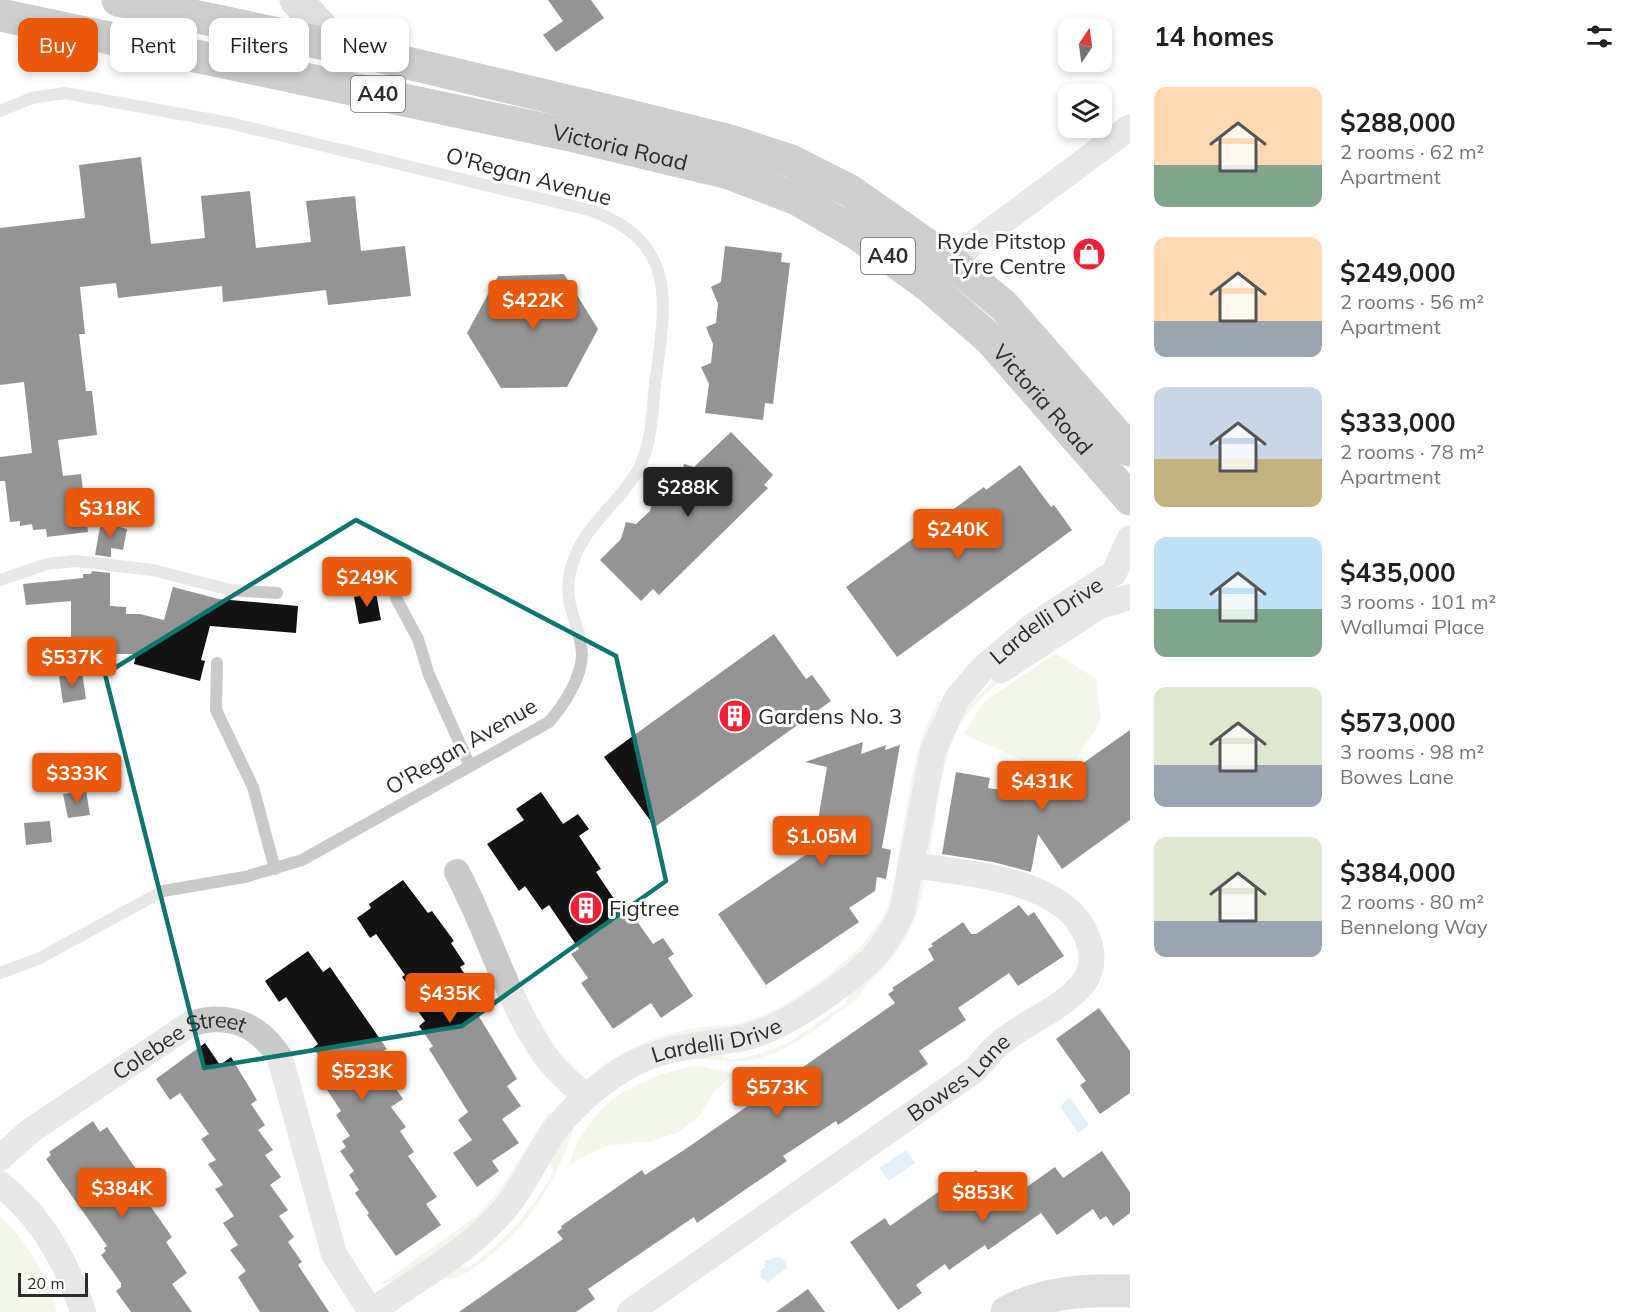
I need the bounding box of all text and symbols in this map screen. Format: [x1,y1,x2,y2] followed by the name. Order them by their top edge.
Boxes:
[18,18,98,72] chip: Buy
[110,18,197,72] chip: Rent
[209,18,309,72] chip: Filters
[321,18,409,72] chip: New
[1058,18,1112,72] north arrow
[1058,18,1112,138] map controls
[1154,20,1274,53] text: 14 homes
[1583,20,1616,53] icon: filters
[351,76,405,112] road number: A40
[1058,84,1112,138] button: layers
[1340,106,1456,139] text: $288,000
[1202,111,1274,183] icon: home
[550,118,690,177] street label: Victoria Road
[1340,139,1484,164] text: 2 rooms · 62 m²
[443,140,615,212] street label: O'Regan Avenue
[1340,164,1441,189] text: Apartment
[937,227,1066,280] place label: Ryde Pitstop Tyre Centre
[1071,236,1107,272] shop icon: Ryde Pitstop Tyre Centre
[861,238,915,274] road number: A40
[1340,256,1456,289] text: $249,000
[1202,261,1274,333] icon: home
[491,280,575,331] pin: $422K
[502,287,564,312] text: $422K
[1340,289,1484,314] text: 2 rooms · 56 m²
[1340,314,1441,339] text: Apartment
[987,338,1099,460] street label: Victoria Road
[1340,406,1456,439] text: $333,000
[1202,411,1274,483] icon: home
[1340,439,1484,464] text: 2 rooms · 78 m²
[1340,464,1441,489] text: Apartment
[646,467,730,518] pin: $288K
[657,474,719,499] text: $288K
[68,488,152,539] pin: $318K
[79,495,141,520] text: $318K
[916,509,1000,560] pin: $240K
[927,516,989,541] text: $240K
[1340,556,1456,589] text: $435,000
[325,557,409,608] pin: $249K
[1202,561,1274,633] icon: home
[336,564,398,589] text: $249K
[984,570,1108,670] street label: Lardelli Drive
[1340,589,1496,614] text: 3 rooms · 101 m²
[1340,614,1484,639] text: Wallumai Place
[30,637,114,688] pin: $537K
[41,644,103,669] text: $537K
[380,691,542,801] street label: O'Regan Avenue
[717,698,753,734] building icon: Gardens No. 3
[758,702,902,730] place label: Gardens No. 3
[1340,706,1456,739] text: $573,000
[1202,711,1274,783] icon: home
[1340,739,1484,764] text: 3 rooms · 98 m²
[35,753,119,804] pin: $333K
[46,760,108,785] text: $333K
[1000,761,1084,812] pin: $431K
[1340,764,1454,789] text: Bowes Lane
[1011,768,1073,793] text: $431K
[773,816,871,867] pin: $1.05M
[787,823,857,848] text: $1.05M
[1340,856,1456,889] text: $384,000
[1202,861,1274,933] icon: home
[1340,889,1484,914] text: 2 rooms · 80 m²
[568,890,604,926] building icon: Figtree
[609,894,679,922] place label: Figtree
[1340,914,1488,939] text: Bennelong Way
[408,973,492,1024] pin: $435K
[419,980,481,1005] text: $435K
[107,1005,251,1086] street label: Colebee Street
[648,1011,786,1069] street label: Lardelli Drive
[902,1027,1015,1127] street label: Bowes Lane
[320,1051,404,1102] pin: $523K
[331,1058,393,1083] text: $523K
[735,1067,819,1118] pin: $573K
[746,1074,808,1099] text: $573K
[80,1168,164,1219] pin: $384K
[941,1172,1025,1223] pin: $853K
[91,1175,153,1200] text: $384K
[952,1179,1014,1204] text: $853K
[18,1270,88,1298] scale bar
[27,1273,64,1293] text: 20 m

